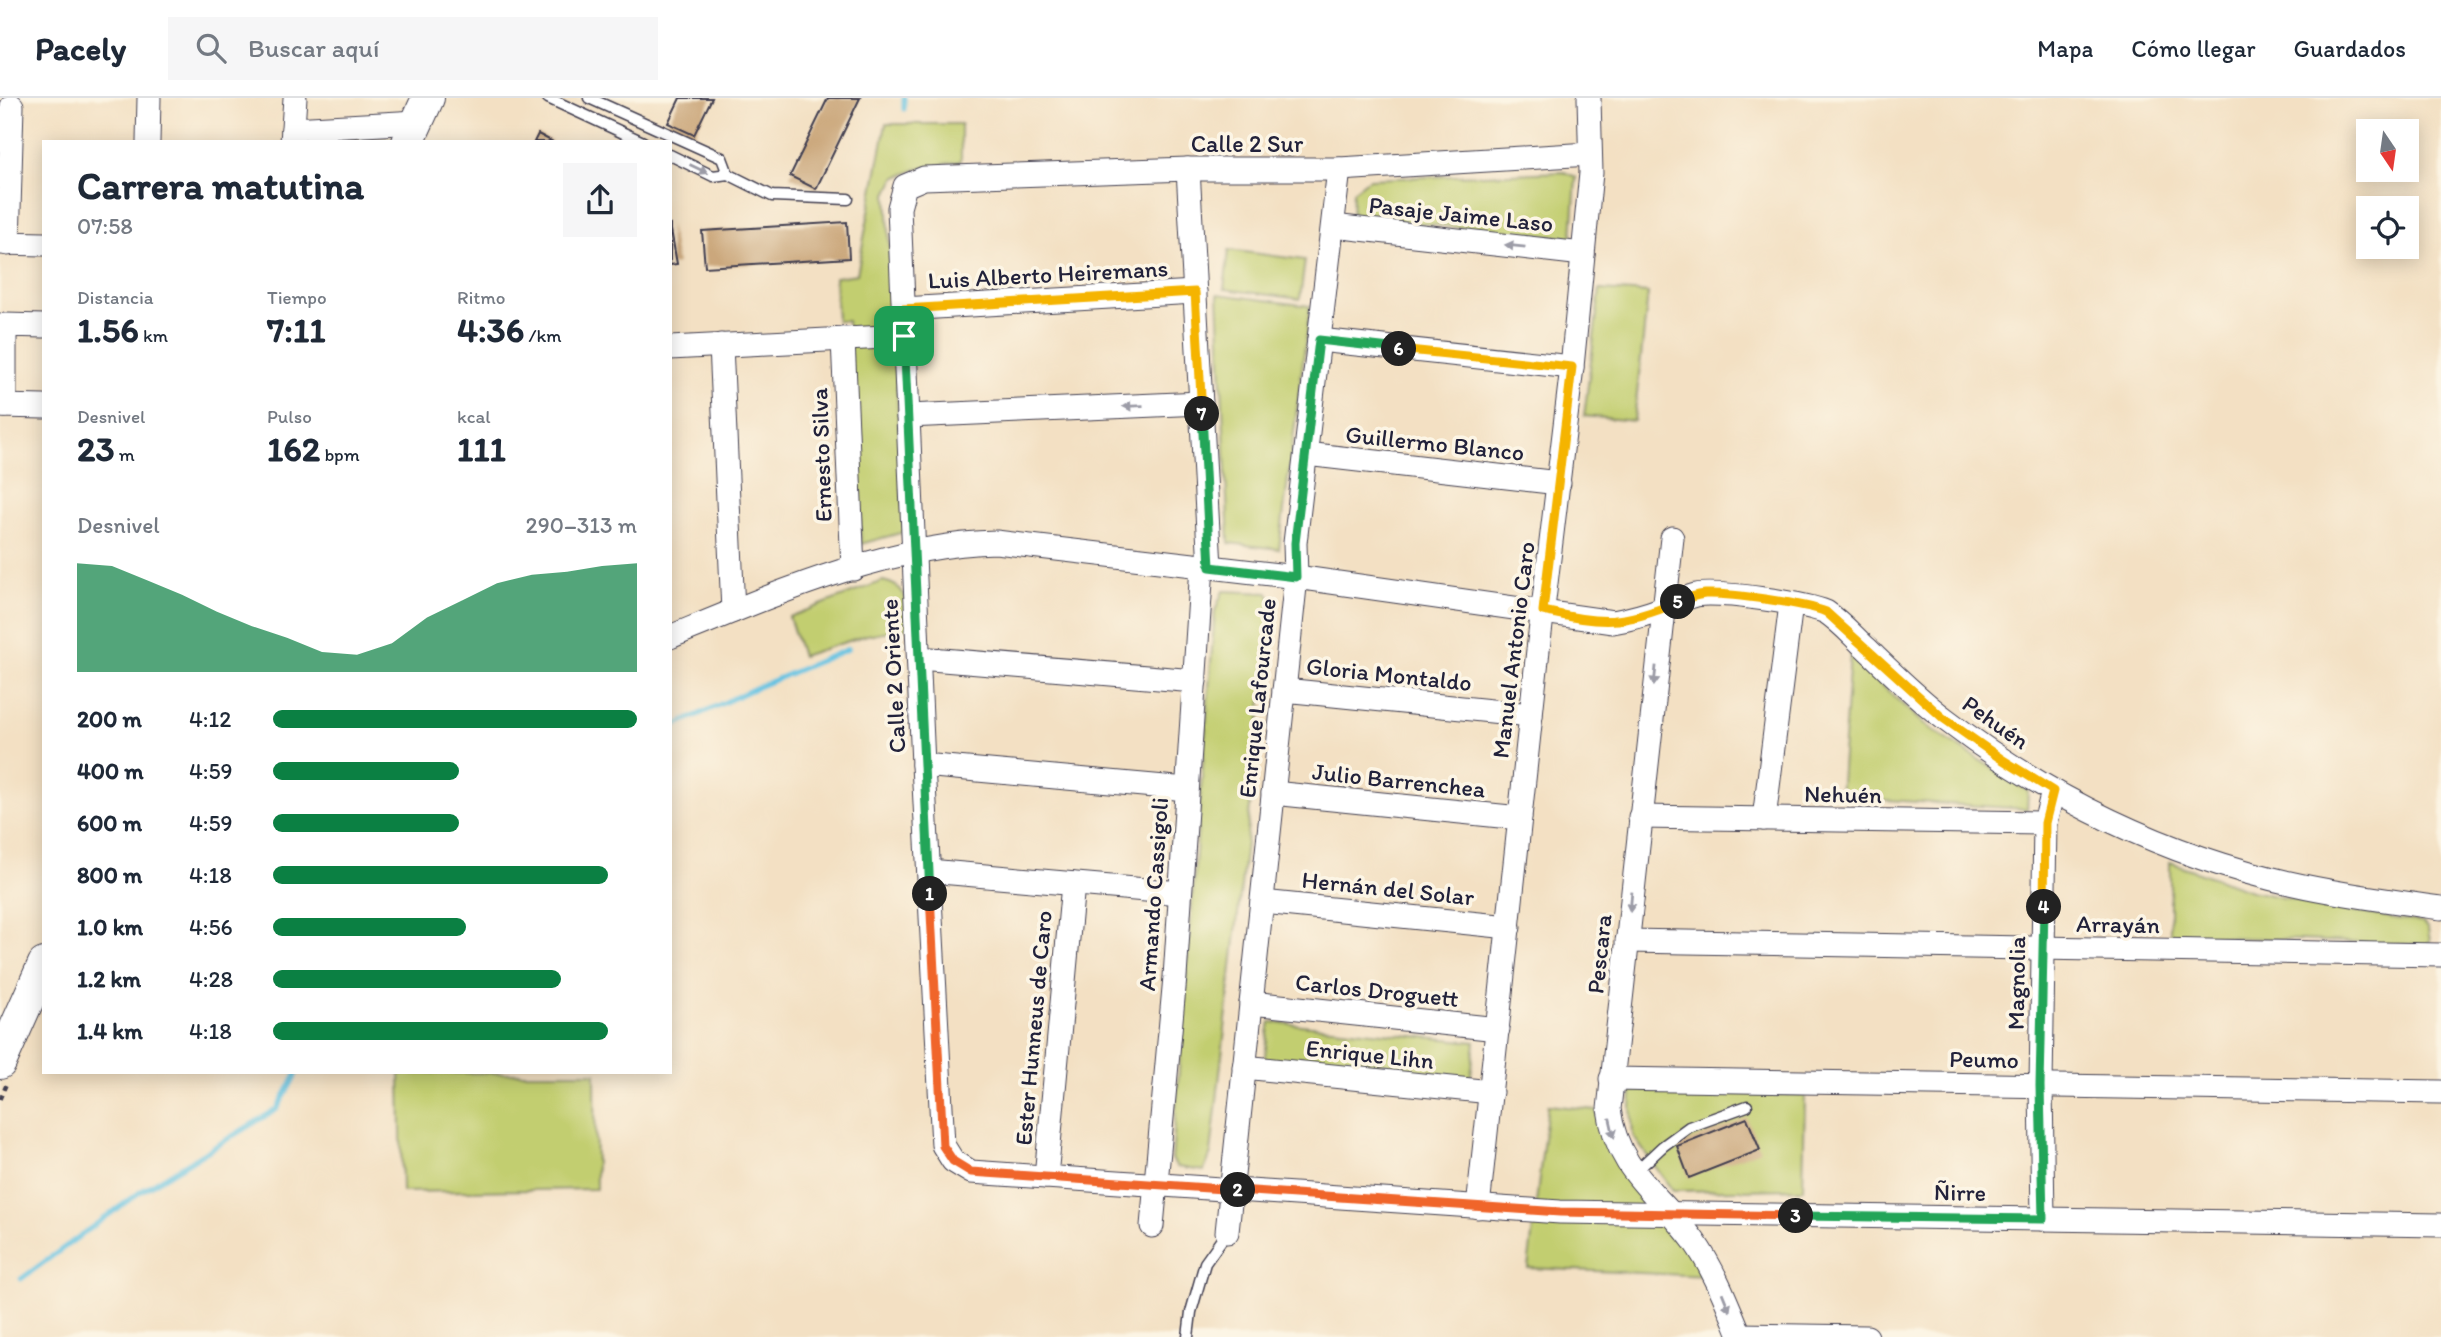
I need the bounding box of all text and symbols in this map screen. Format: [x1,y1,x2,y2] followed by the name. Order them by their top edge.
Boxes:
[168,17,658,80] search box
[35,29,126,68] text: Pacely
[192,29,230,67] icon: search
[248,32,379,64] text: Buscar aquí
[2037,34,2093,63] text: Mapa
[2131,34,2256,63] text: Cómo llegar
[2294,34,2406,63] text: Guardados
[2356,119,2418,182] north arrow
[2356,119,2419,259] map controls
[1191,129,1304,158] street label: Calle 2 Sur
[77,163,364,209] text: Carrera matutina
[563,163,637,237] button: share
[689,163,709,175] one-way arrow
[1367,190,1555,238] street label: Pasaje Jaime Laso
[2356,196,2419,259] button: locate
[77,212,133,240] text: 07:58
[1504,241,1526,252] one-way arrow
[927,253,1169,295] street label: Luis Alberto Heiremans
[77,286,154,309] text: Distancia
[267,286,327,309] text: Tiempo
[457,286,505,309] text: Ritmo
[874,306,934,366] pin
[77,309,139,351] text: 1.56
[267,309,325,351] text: 7:11
[457,309,524,351] text: 4:36
[885,317,923,355] icon: arrive
[139,324,168,347] text: km
[524,324,562,347] text: /km
[1382,331,1416,366] pin: 6
[1393,337,1404,360] text: 6
[804,387,838,523] street label: Ernesto Silva
[1184,396,1220,432] pin: 7
[1122,400,1144,411] one-way arrow
[1197,402,1206,425] text: 7
[77,405,145,428] text: Desnivel
[267,405,312,428] text: Pulso
[457,405,491,428] text: kcal
[1344,419,1526,467] street label: Guillermo Blanco
[77,428,115,470] text: 23
[267,428,320,470] text: 162
[457,428,506,470] text: 111
[115,443,135,466] text: m
[320,443,360,466] text: bpm
[77,511,160,539] text: Desnivel
[526,511,637,539] text: 290–313 m
[1485,540,1541,760] street label: Manuel Antonio Caro
[1660,584,1696,620] pin: 5
[1673,590,1682,613] text: 5
[1232,597,1282,799] street label: Enrique Lafourcade
[874,598,912,754] street label: Calle 2 Oriente
[1305,651,1473,697] street label: Gloria Montaldo
[1650,665,1661,687] one-way arrow
[1957,689,2035,755] street label: Pehuén
[77,705,142,733] text: 200 m
[189,705,231,733] text: 4:12
[1311,756,1488,804] street label: Julio Barrenchea
[77,757,144,785] text: 400 m
[189,757,233,785] text: 4:59
[1804,779,1882,809] street label: Nehuén
[1132,796,1174,992] street label: Armando Cassigoli
[77,809,142,837] text: 600 m
[189,809,233,837] text: 4:59
[77,861,142,889] text: 800 m
[189,861,232,889] text: 4:18
[1300,865,1476,912] street label: Hernán del Solar
[912,876,948,912] pin: 1
[925,882,934,905] text: 1
[2026,890,2062,924] pin: 4
[1625,891,1636,913] one-way arrow
[2038,895,2049,918] text: 4
[1008,909,1058,1147] street label: Ester Hunneus de Caro
[2076,909,2161,939] street label: Arrayán
[1580,912,1618,995] street label: Pescara
[77,913,143,941] text: 1.0 km
[189,913,233,941] text: 4:56
[2001,935,2031,1030] street label: Magnolia
[77,965,141,993] text: 1.2 km
[189,965,233,993] text: 4:28
[1294,967,1460,1013] street label: Carlos Droguett
[77,1017,143,1045] text: 1.4 km
[189,1017,232,1045] text: 4:18
[1305,1033,1435,1075] street label: Enrique Lihn
[1949,1044,2019,1074] street label: Peumo
[1607,1117,1618,1139] one-way arrow
[1220,1172,1256,1208] pin: 2
[1934,1177,1986,1207] street label: Ñirre
[1233,1178,1243,1201] text: 2
[1778,1198,1814,1234] pin: 3
[1790,1204,1801,1227] text: 3
[1721,1292,1732,1313] one-way arrow

